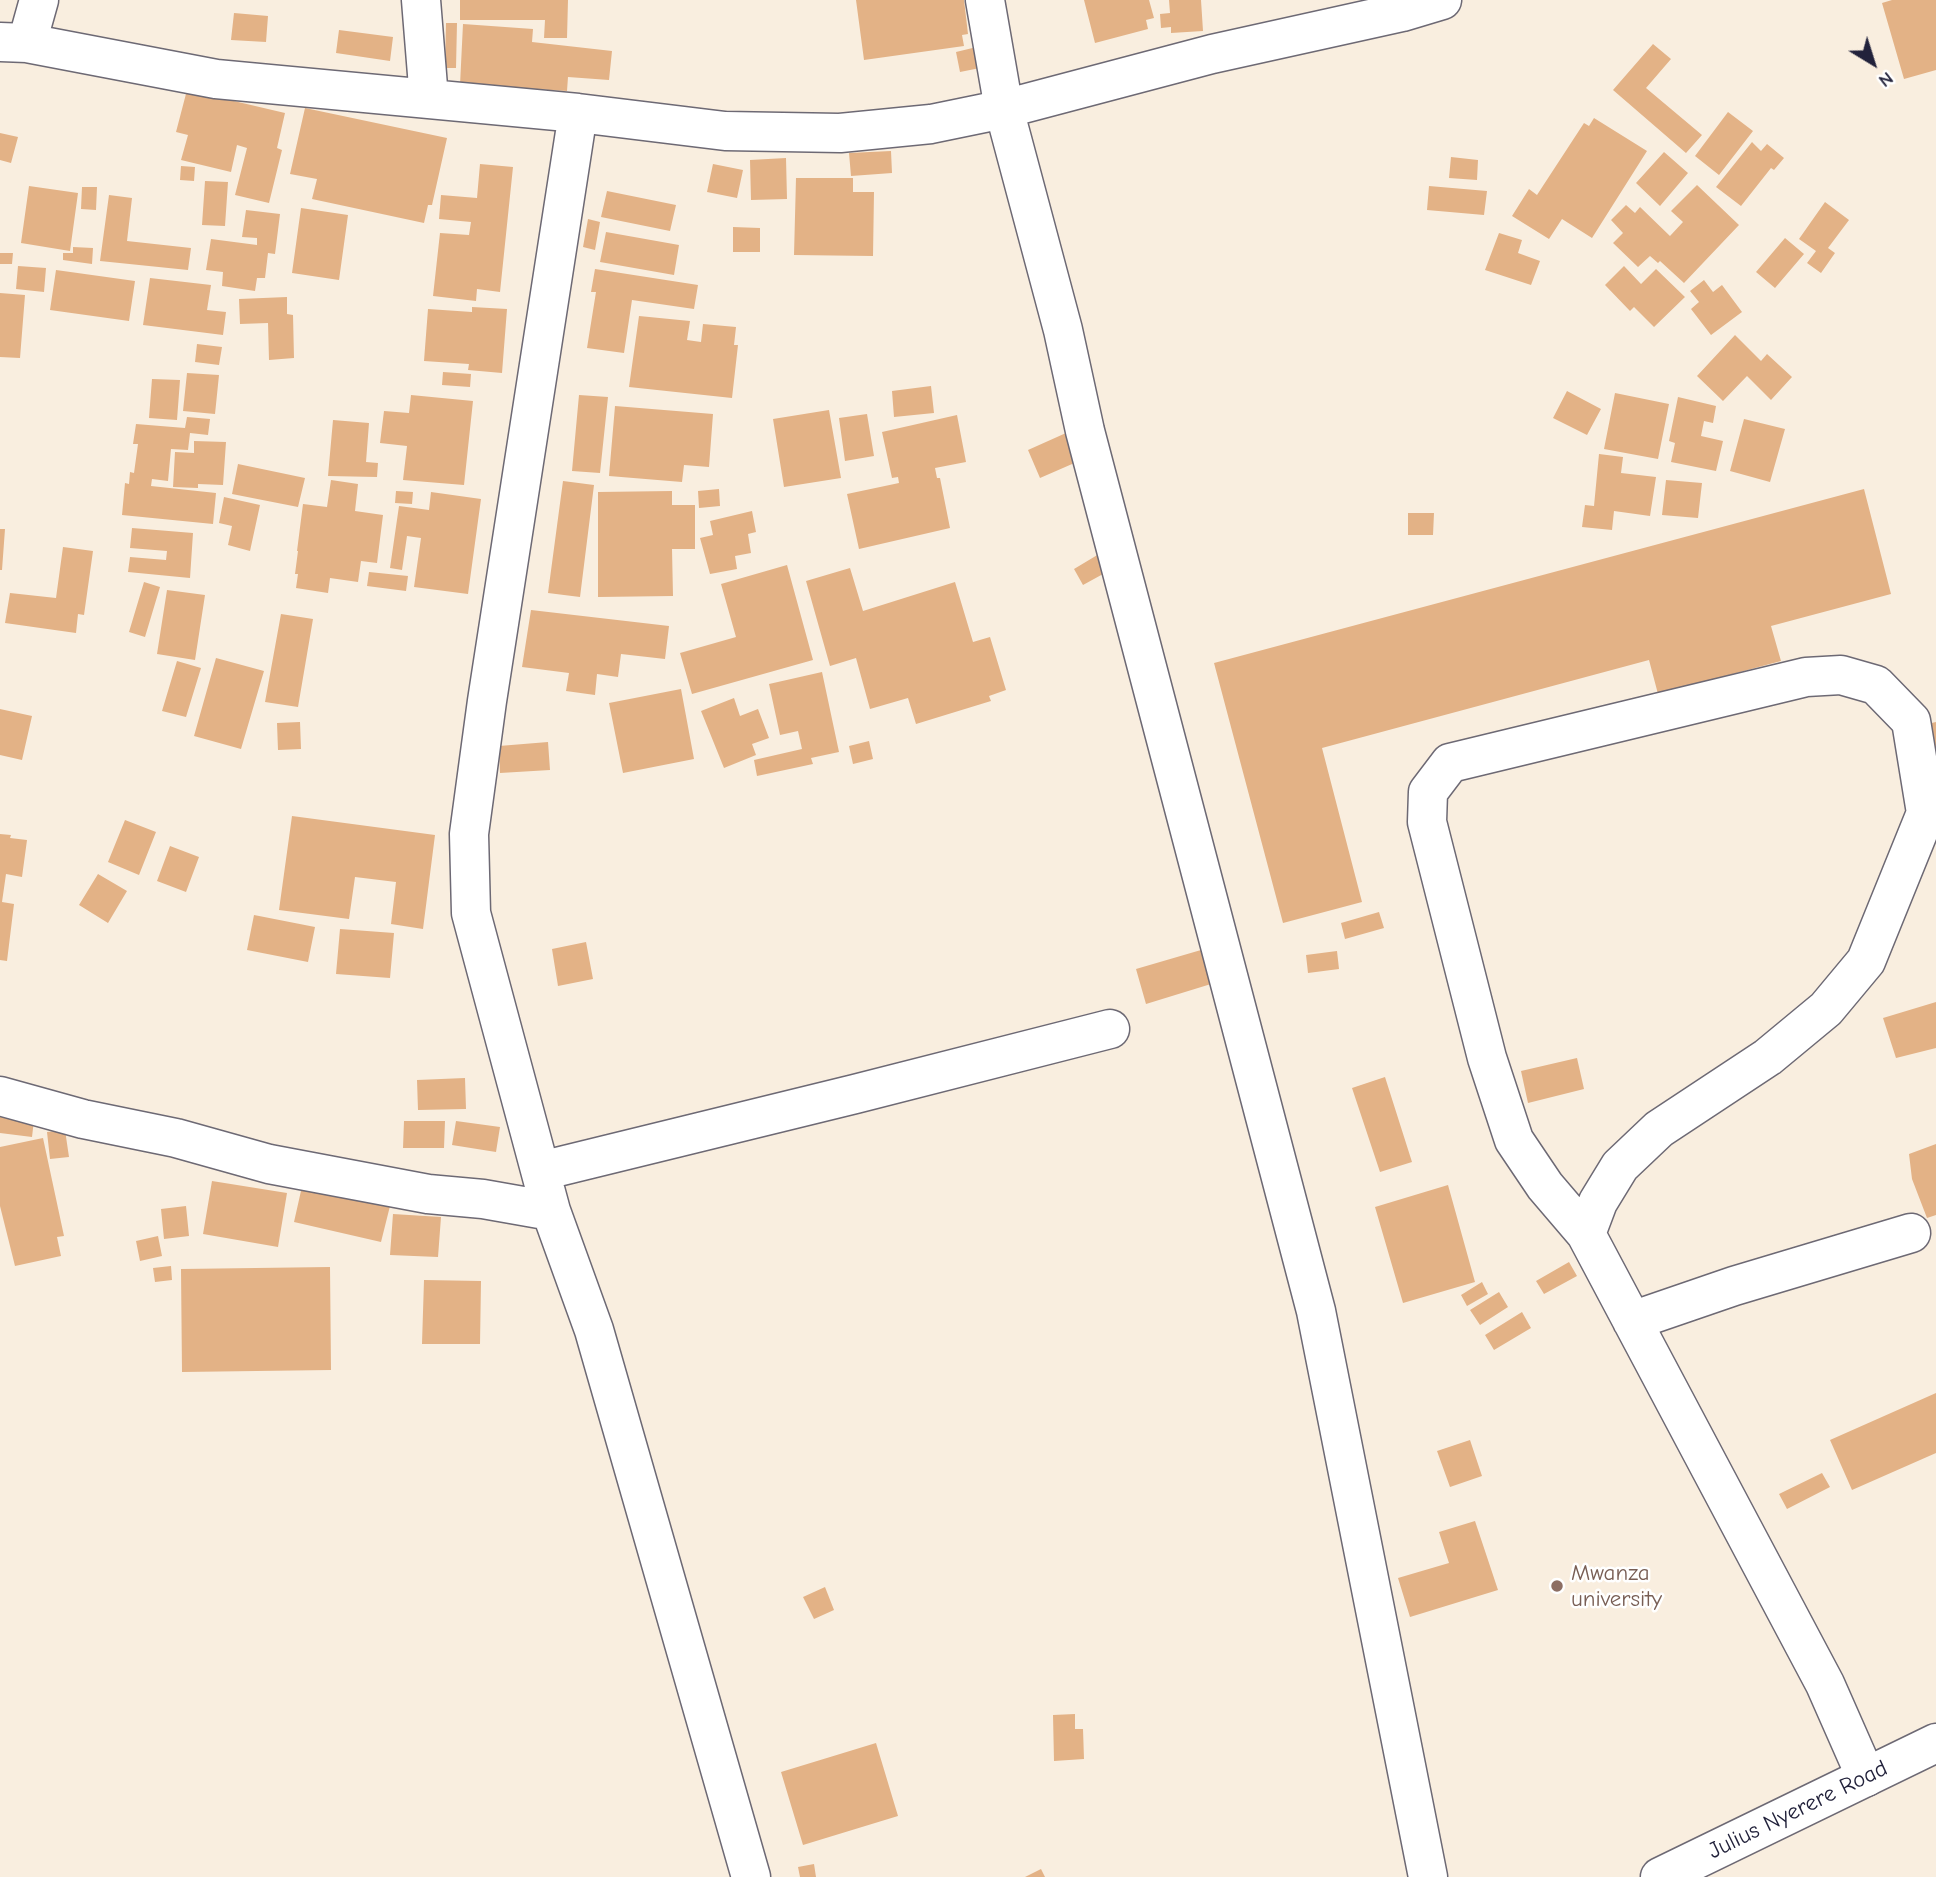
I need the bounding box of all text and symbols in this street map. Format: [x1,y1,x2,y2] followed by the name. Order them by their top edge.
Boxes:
[1838,28,1908,98] north arrow
[1874,67,1898,92] text: N
[1571,1559,1662,1613] place label: Mwanza university
[1549,1578,1565,1594] marker: Mwanza university
[1704,1755,1892,1865] street label: Julius Nyerere Road

